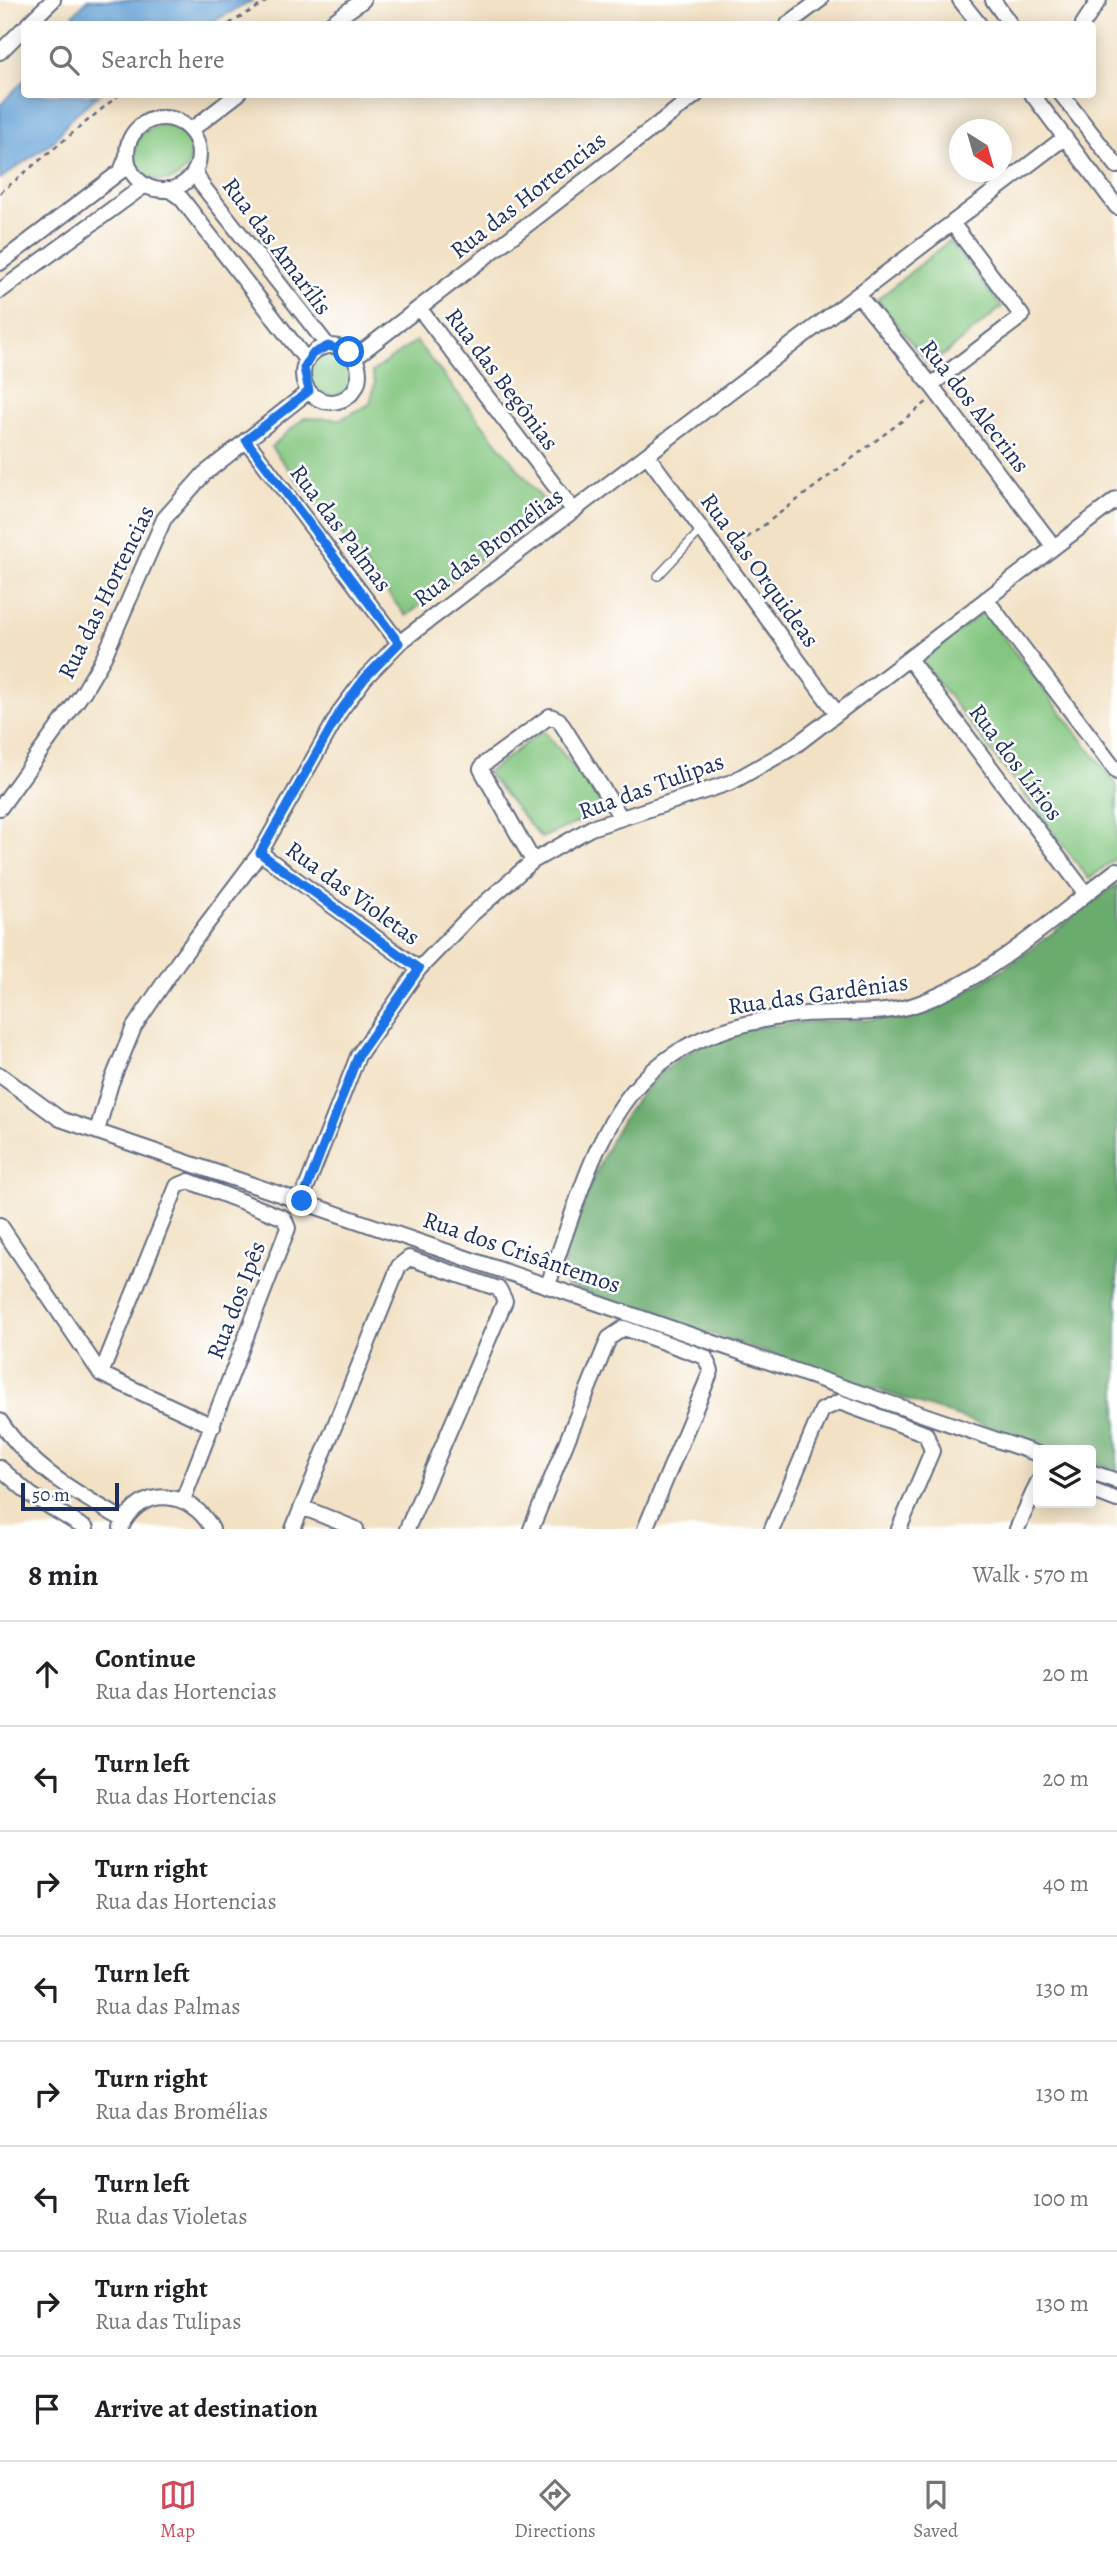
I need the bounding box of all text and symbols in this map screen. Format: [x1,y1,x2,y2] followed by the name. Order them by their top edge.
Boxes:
[21,21,1096,98] search box
[45,41,83,79] icon: search
[101,42,225,77] text: Search here
[949,119,1012,182] north arrow
[443,124,613,266] street label: Rua das Hortencias
[215,171,339,321] street label: Rua das Amarílis
[438,301,566,457] street label: Rua das Begônias
[913,333,1037,479] street label: Rua dos Alecrins
[333,336,364,367] route start
[283,458,399,598] street label: Rua das Palmas
[406,480,570,614] street label: Rua das Bromélias
[693,486,827,654] street label: Rua das Orquideas
[50,500,162,684] street label: Rua das Hortencias
[962,697,1070,827] street label: Rua dos Lírios
[574,745,728,827] street label: Rua das Tulipas
[279,833,427,953] street label: Rua das Violetas
[726,966,910,1022] street label: Rua das Gardênias
[286,1185,317,1216] route end
[419,1203,625,1301] street label: Rua dos Crisântemos
[199,1236,273,1364] street label: Rua dos Ipês
[1033,1445,1096,1508] map controls
[1033,1445,1096,1508] button: layers
[21,1480,119,1512] scale bar
[32,1482,70,1508] text: 50 m
[28,1555,98,1595] text: 8 min
[972,1559,1089,1590] text: Walk · 570 m
[95,1641,196,1676] text: Continue
[28,1655,66,1693] icon: ahead
[1042,1658,1089,1689] text: 20 m
[95,1676,277,1707] text: Rua das Hortencias
[95,1746,190,1781] text: Turn left
[28,1760,66,1798] icon: left
[1042,1763,1089,1794] text: 20 m
[95,1781,277,1812] text: Rua das Hortencias
[95,1851,208,1886] text: Turn right
[28,1865,66,1903] icon: right
[1043,1868,1089,1899] text: 40 m
[95,1886,277,1917] text: Rua das Hortencias
[95,1956,190,1991] text: Turn left
[28,1970,66,2008] icon: left
[1036,1973,1089,2004] text: 130 m
[95,1991,241,2022] text: Rua das Palmas
[95,2061,208,2096] text: Turn right
[28,2075,66,2113] icon: right
[1036,2078,1089,2109] text: 130 m
[95,2096,268,2127] text: Rua das Bromélias
[95,2166,190,2201] text: Turn left
[28,2180,66,2218] icon: left
[1033,2183,1089,2214] text: 100 m
[95,2201,247,2232] text: Rua das Violetas
[95,2271,208,2306] text: Turn right
[28,2285,66,2323] icon: right
[1036,2288,1089,2319] text: 130 m
[95,2306,241,2337] text: Rua das Tulipas
[28,2390,66,2428] icon: arrive
[95,2391,318,2426] text: Arrive at destination
[159,2476,197,2544] tab: Map
[514,2476,596,2544] tab: Directions
[913,2476,958,2544] tab: Saved

